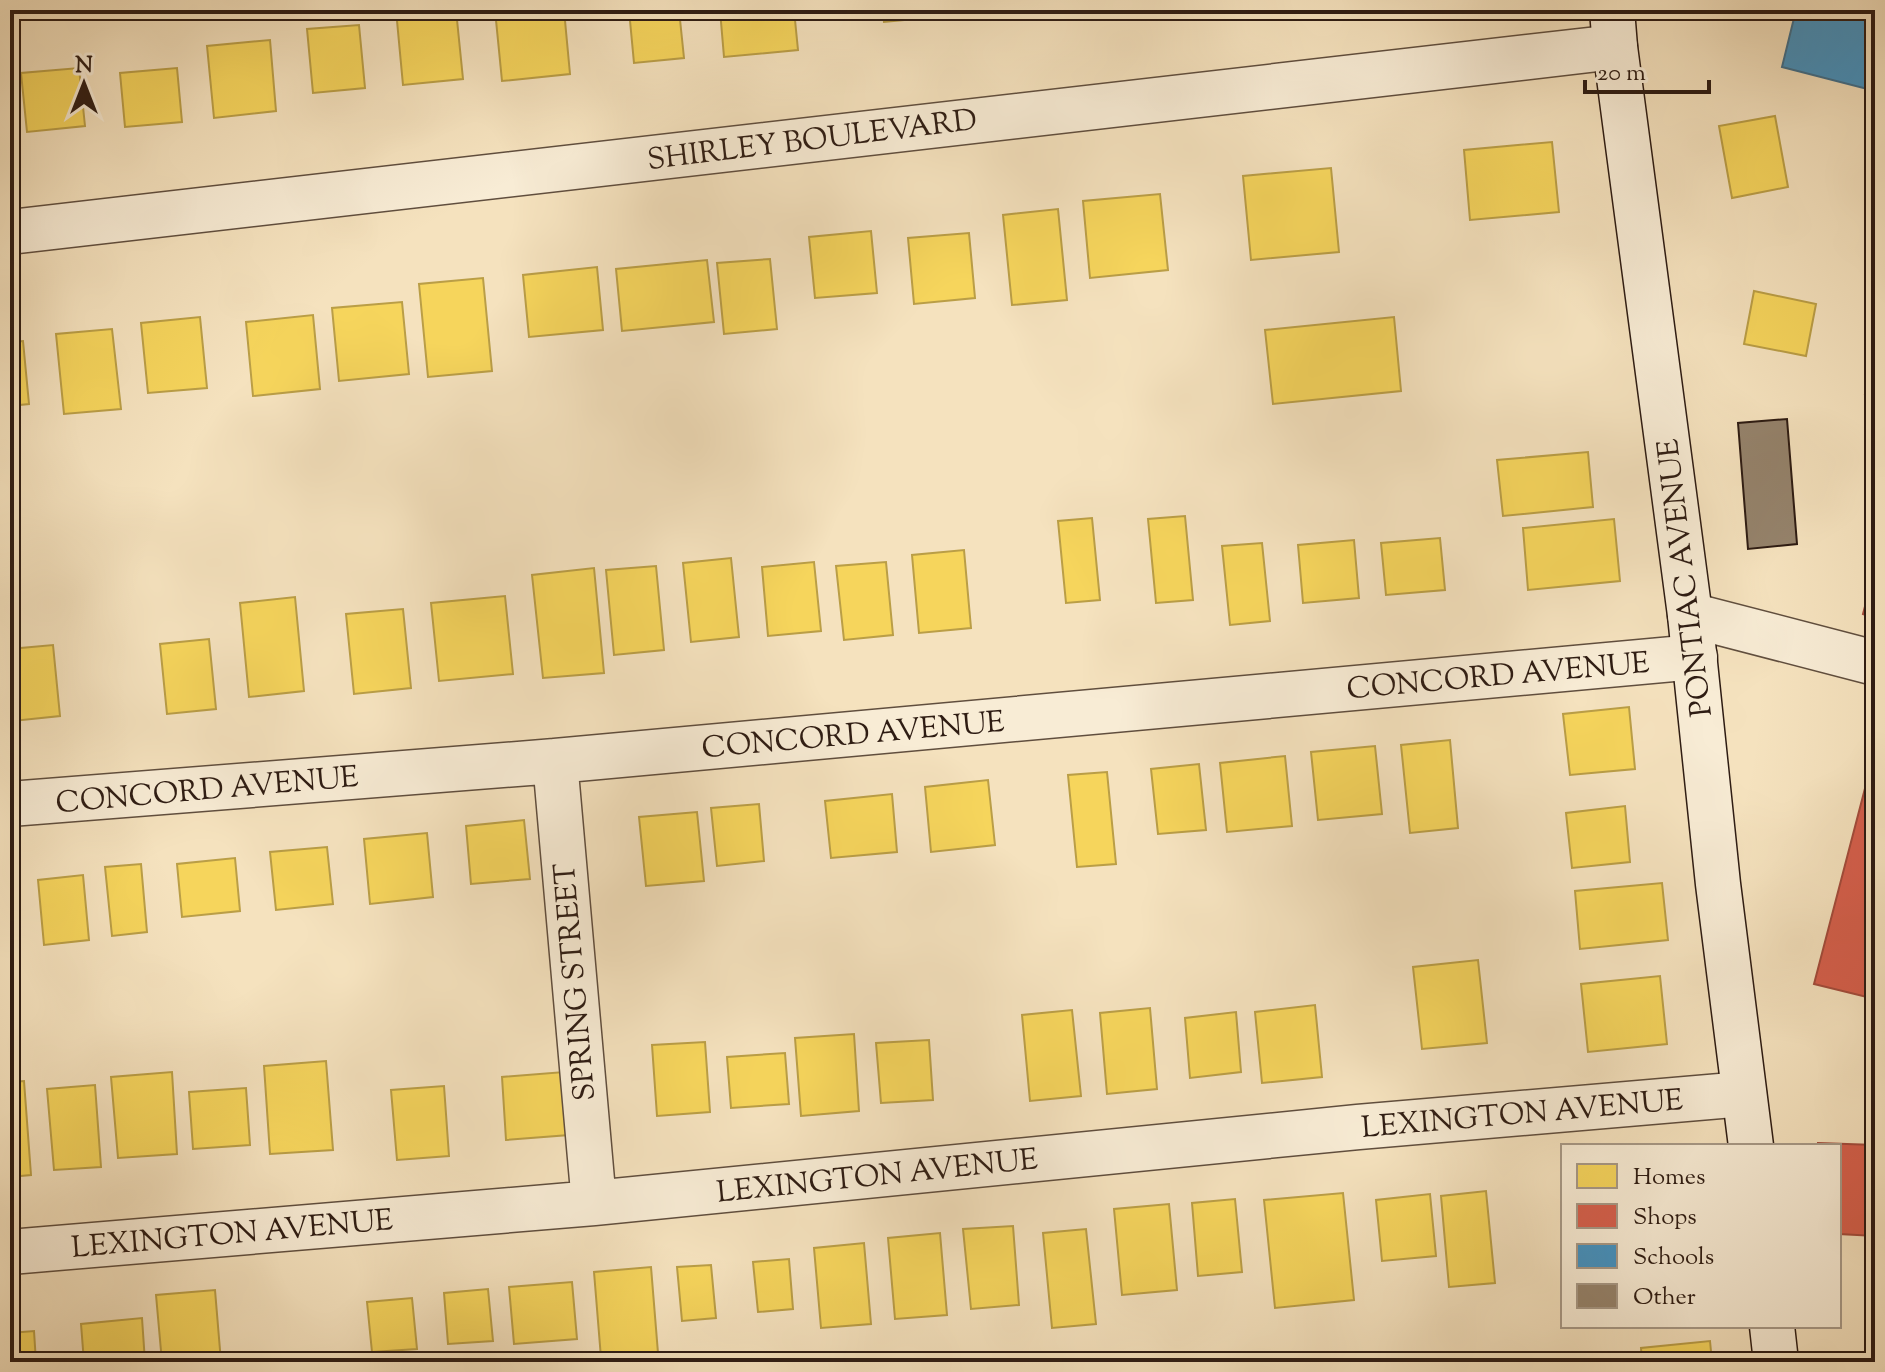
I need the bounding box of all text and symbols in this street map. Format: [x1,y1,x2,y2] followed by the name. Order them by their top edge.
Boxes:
[44,44,124,124] north arrow
[1585,44,1709,94] scale bar
[75,51,93,83] text: N
[1597,57,1646,91] text: 20 m
[645,100,980,183] street label: SHIRLEY BOULEVARD
[1648,436,1725,719] street label: PONTIAC AVENUE
[1345,643,1651,712] street label: CONCORD AVENUE
[700,702,1006,771] street label: CONCORD AVENUE
[54,757,360,826] street label: CONCORD AVENUE
[545,861,608,1103] street label: SPRING STREET
[1360,1080,1685,1151] street label: LEXINGTON AVENUE
[715,1139,1040,1216] street label: LEXINGTON AVENUE
[1561,1144,1841,1328] legend
[1633,1161,1705,1195] text: Homes
[70,1200,395,1271] street label: LEXINGTON AVENUE
[1633,1201,1697,1235] text: Shops
[1633,1241,1714,1275] text: Schools
[1633,1281,1696,1315] text: Other

